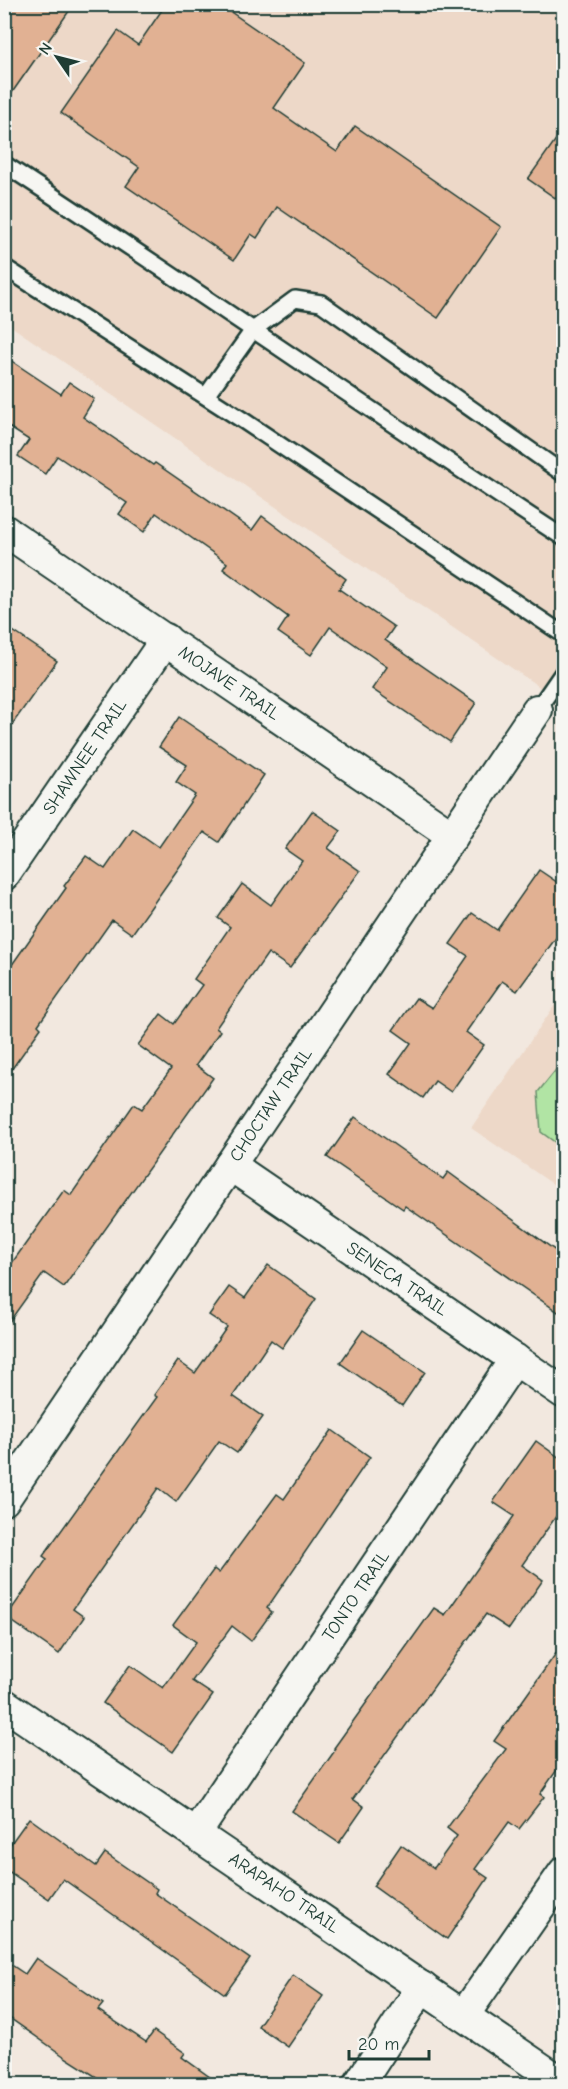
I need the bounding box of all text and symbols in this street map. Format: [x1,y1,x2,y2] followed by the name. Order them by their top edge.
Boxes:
[27,27,87,87] north arrow
[35,40,56,58] text: N
[174,641,284,725] street label: MOJAVE TRAIL
[39,695,131,819] street label: SHAWNEE TRAIL
[225,1044,317,1166] street label: CHOCTAW TRAIL
[342,1237,452,1321] street label: SENECA TRAIL
[318,1547,394,1645] street label: TONTO TRAIL
[225,1848,343,1938] street label: ARAPAHO TRAIL
[349,2023,428,2061] scale bar
[358,2034,399,2055] text: 20 m

